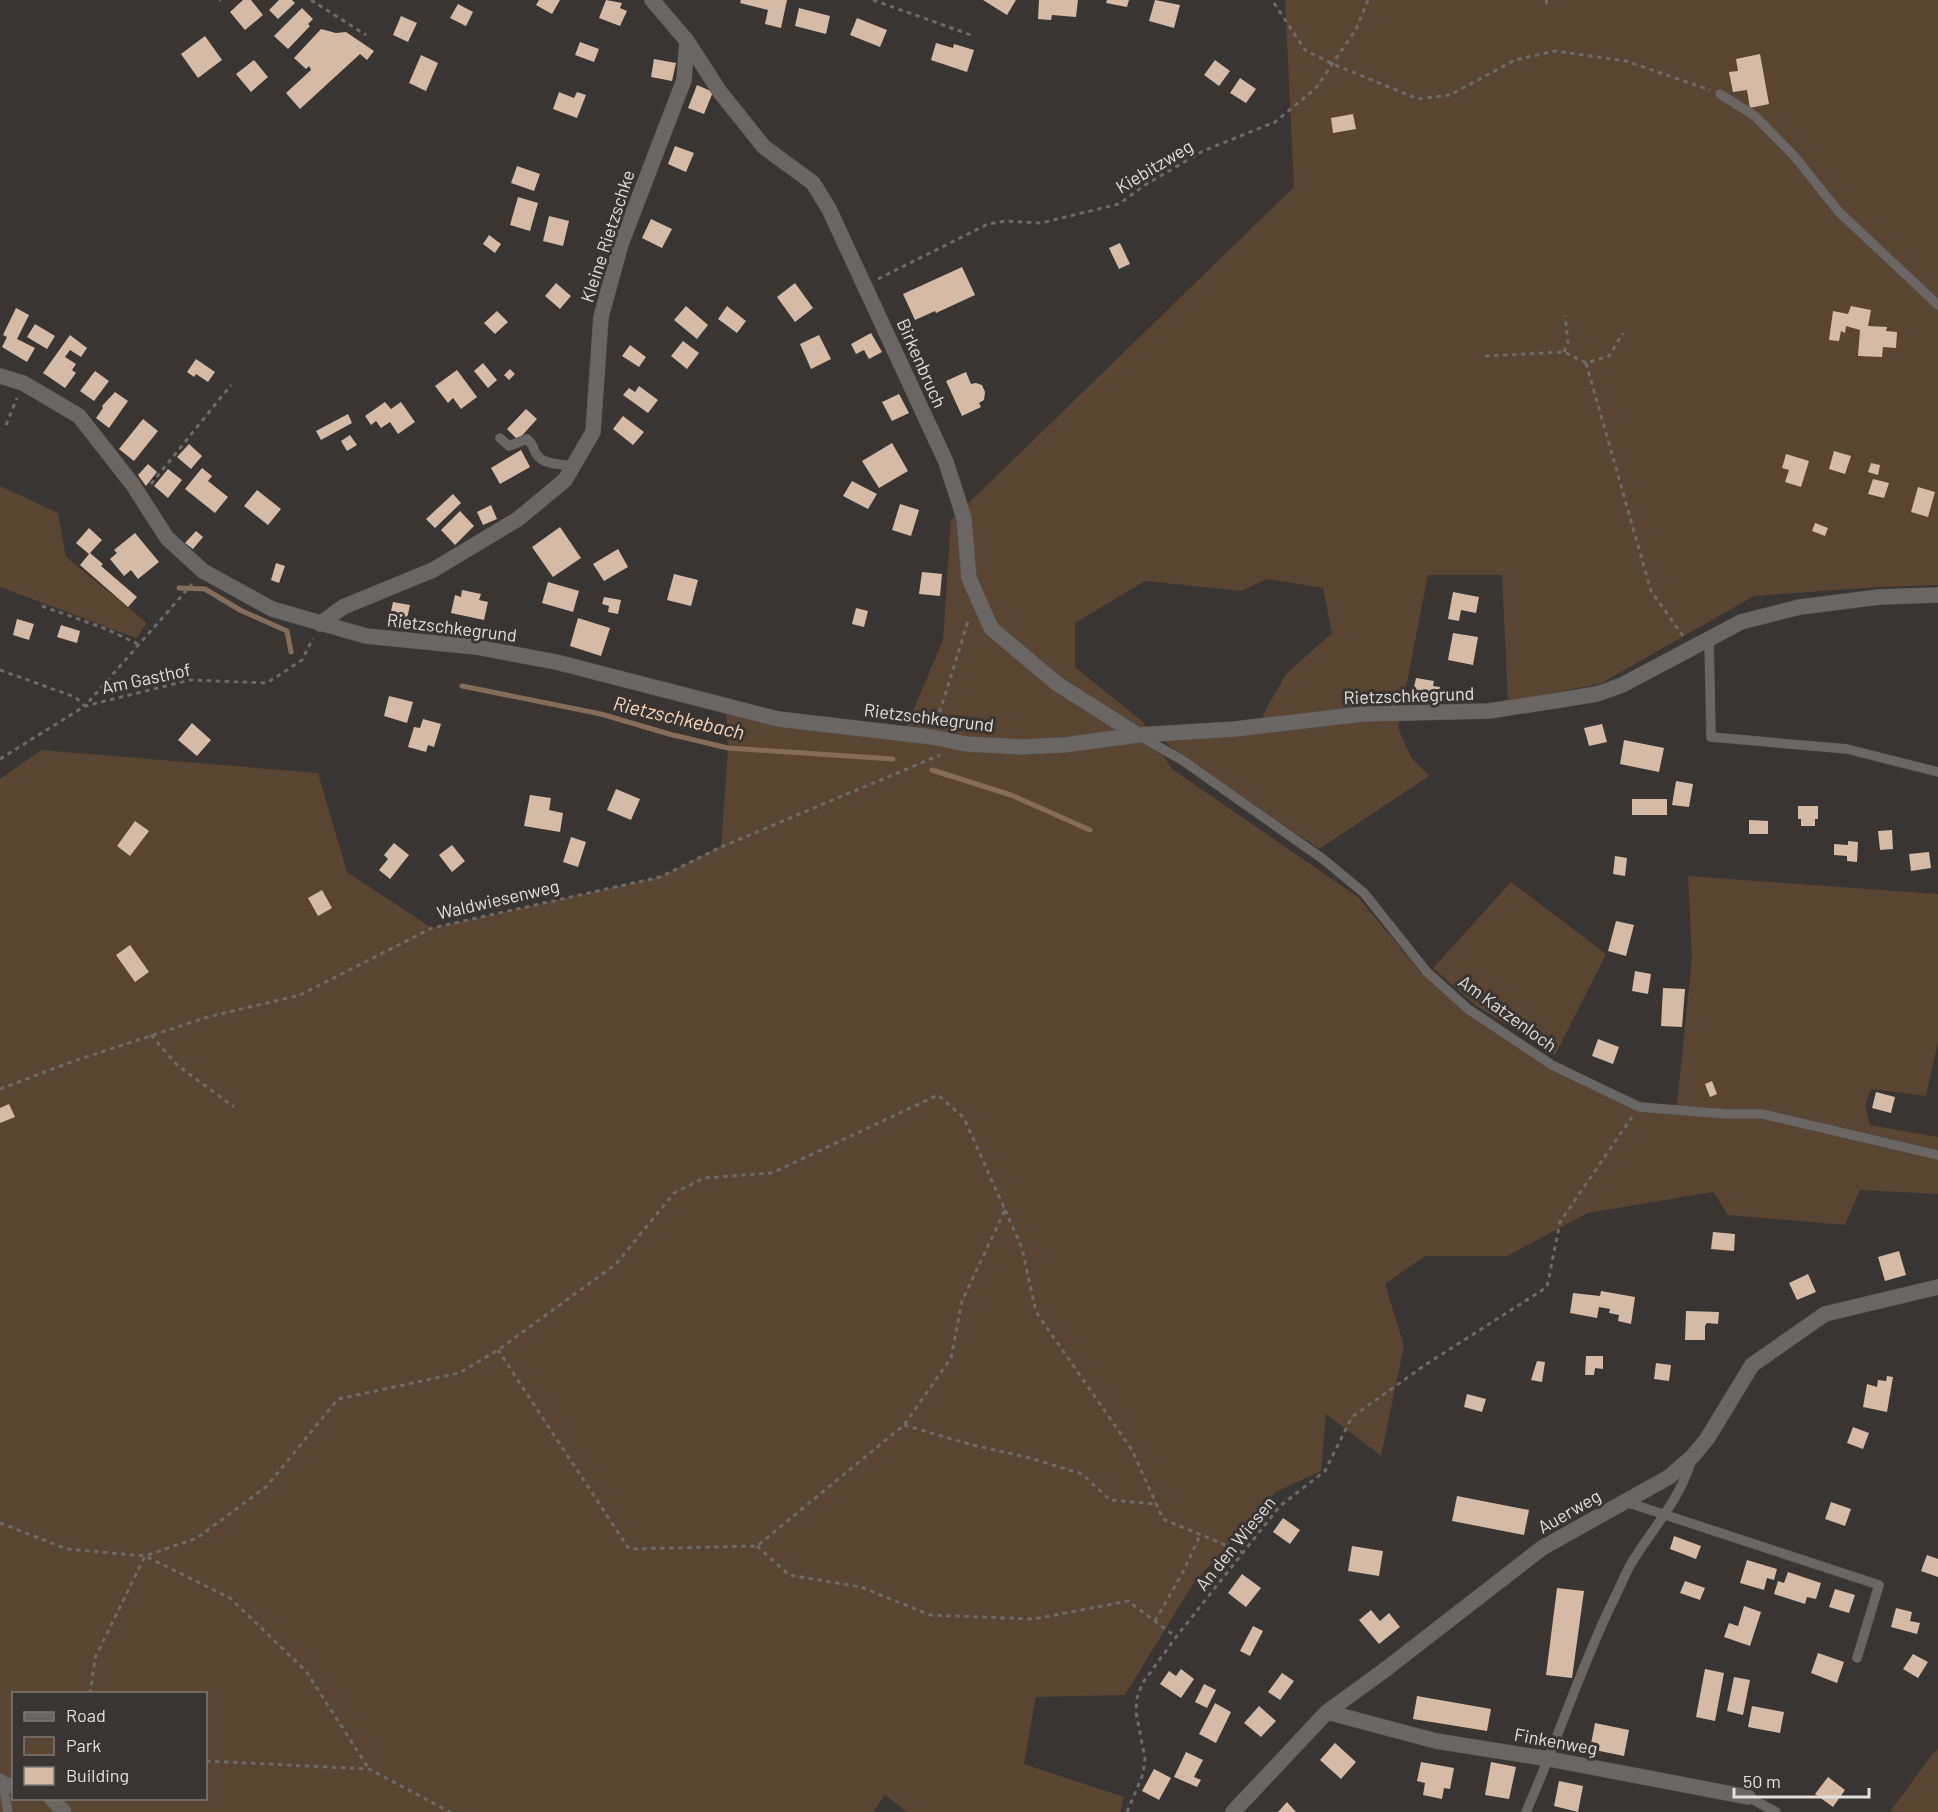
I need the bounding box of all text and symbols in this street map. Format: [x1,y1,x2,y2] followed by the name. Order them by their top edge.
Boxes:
[1111,134,1197,198] street label: Kiebitzweg
[575,167,639,305] street label: Kleine Rietzschke
[893,315,951,411] street label: Birkenbruch
[386,608,518,646] street label: Rietzschkegrund
[99,658,193,698] street label: Am Gasthof
[1343,682,1475,708] street label: Rietzschkegrund
[611,690,747,744] water label: Rietzschkebach
[863,698,995,736] street label: Rietzschkegrund
[435,874,561,924] street label: Waldwiesenweg
[1454,970,1562,1056] street label: Am Katzenloch
[1534,1484,1604,1538] street label: Auerweg
[1190,1491,1280,1595] street label: An den Wiesen
[12,1692,207,1800] legend
[66,1704,106,1726] text: Road
[1513,1723,1599,1759] street label: Finkenweg
[66,1734,101,1756] text: Park
[1734,1761,1869,1799] scale bar
[66,1764,129,1786] text: Building
[1743,1770,1781,1792] text: 50 m

